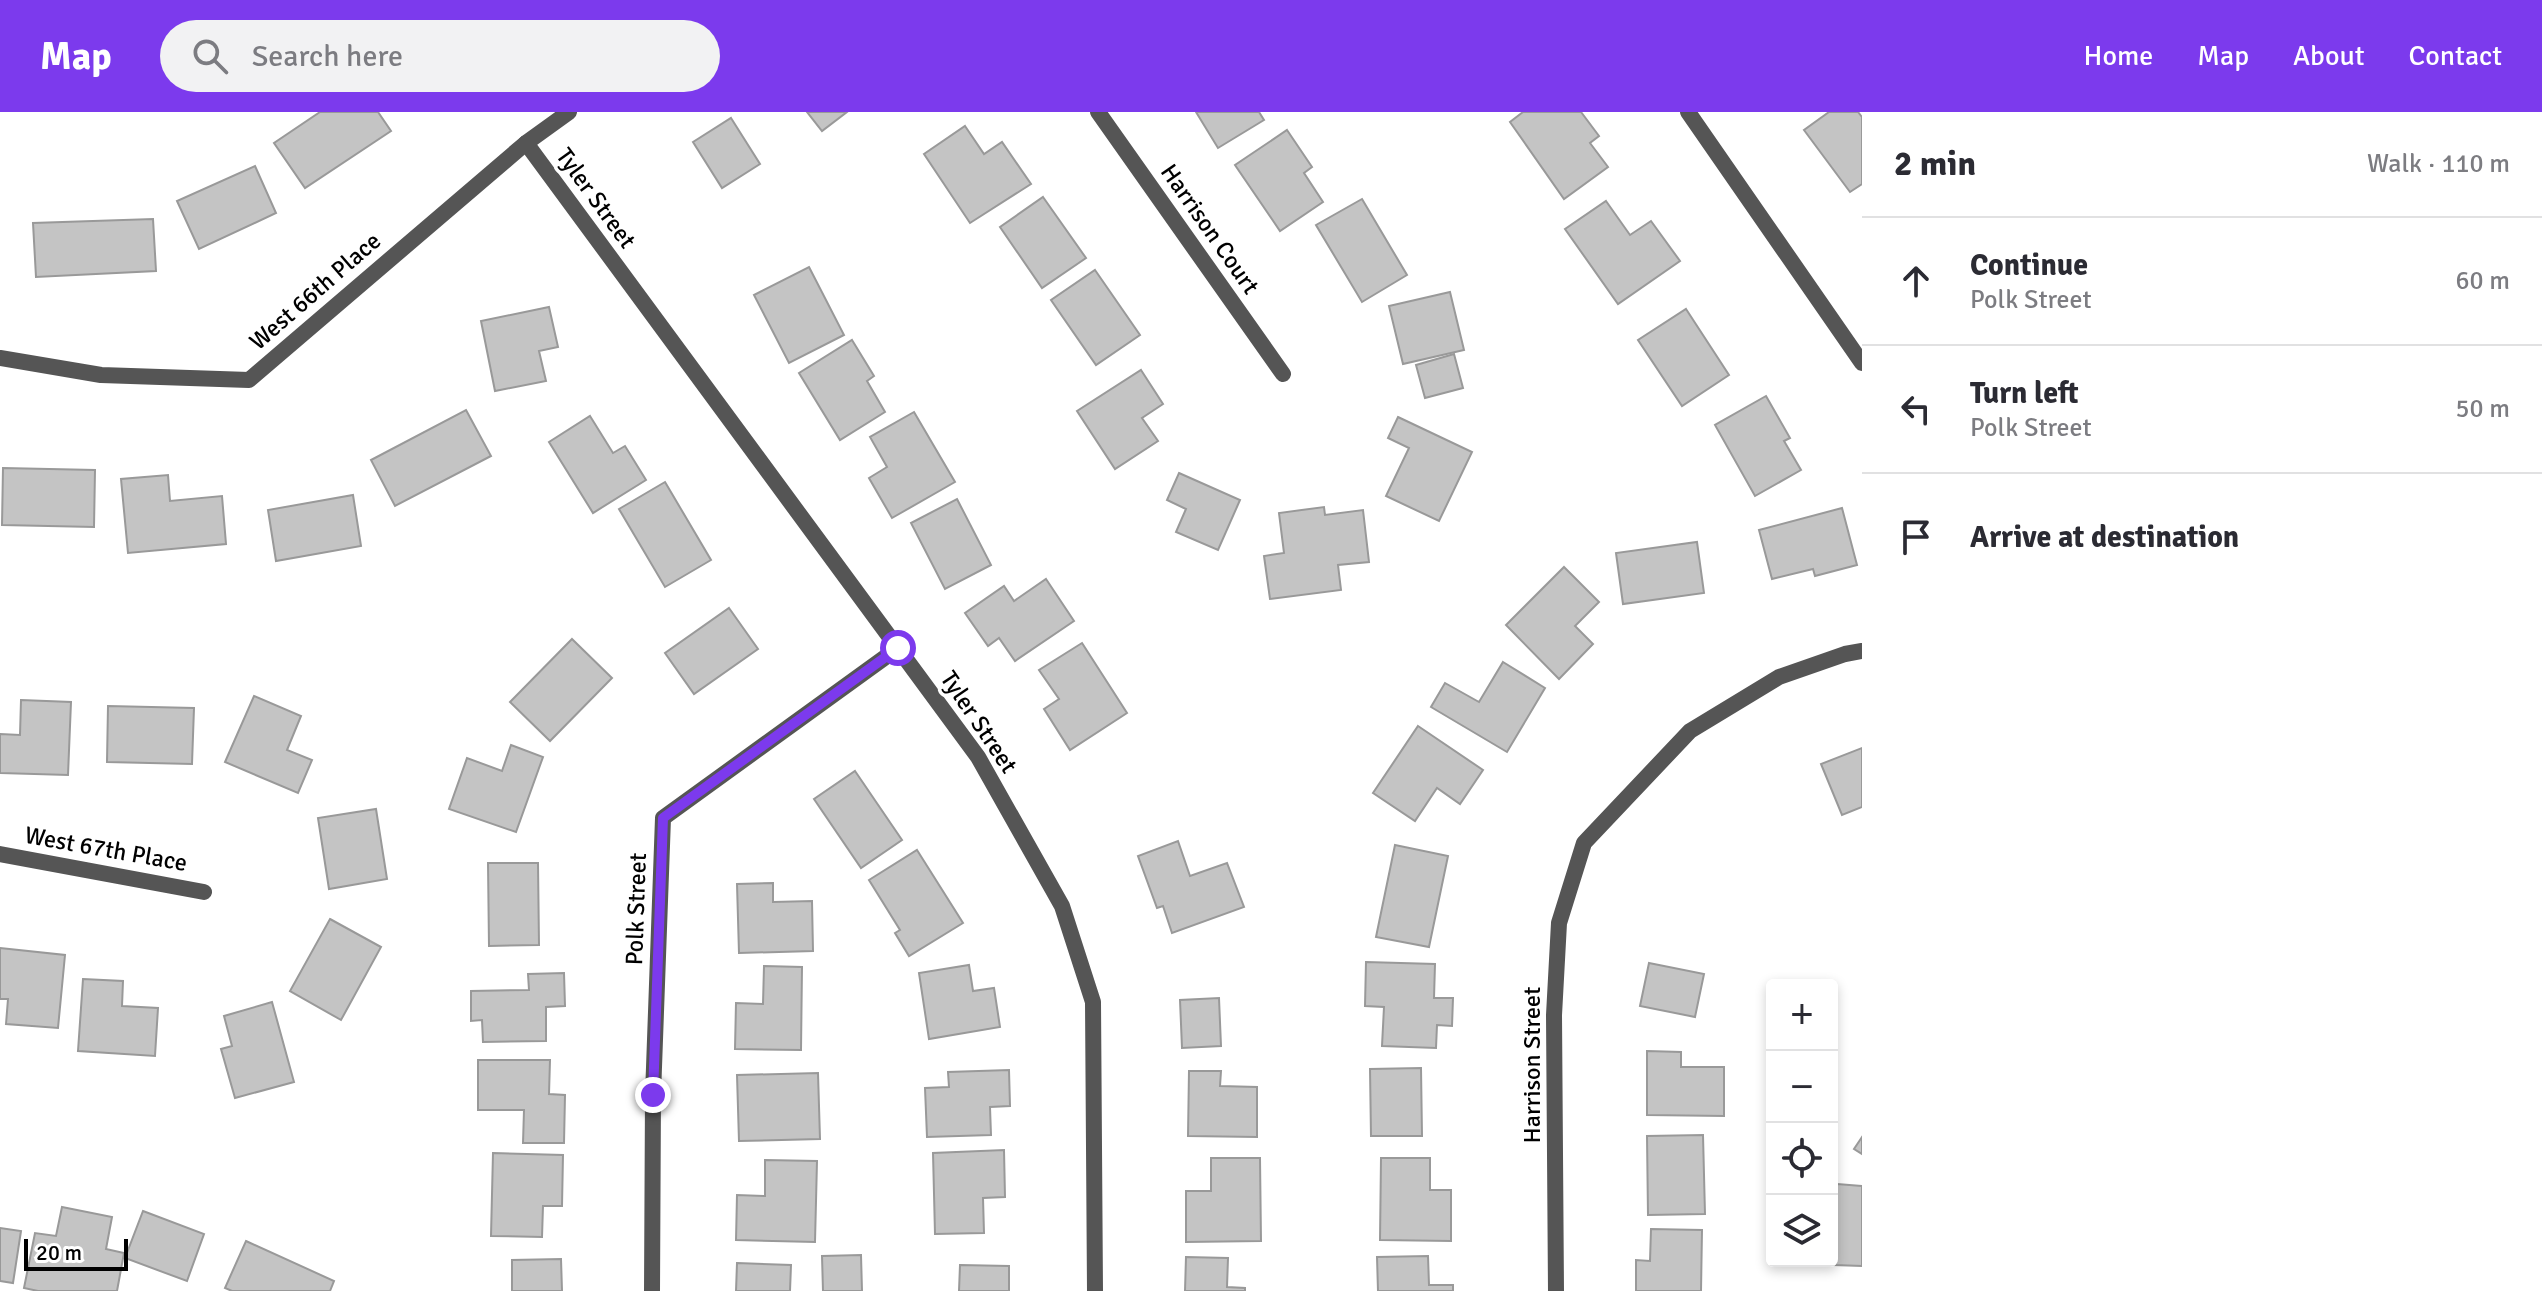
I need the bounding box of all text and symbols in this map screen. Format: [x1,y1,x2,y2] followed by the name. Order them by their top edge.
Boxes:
[160,20,720,92] search box
[40,33,112,80] text: Map
[188,34,232,78] icon: search
[252,38,403,75] text: Search here
[2084,39,2153,73] text: Home
[2197,39,2249,73] text: Map
[2293,39,2365,73] text: About
[2409,39,2502,73] text: Contact
[550,142,642,254] street label: Tyler Street
[1894,143,1976,185] text: 2 min
[2367,148,2510,180] text: Walk · 110 m
[1154,158,1266,300] street label: Harrison Court
[243,226,387,356] street label: West 66th Place
[1970,247,2088,284] text: Continue
[1894,259,1938,303] icon: ahead
[2455,265,2510,297] text: 60 m
[1970,284,2092,316] text: Polk Street
[1970,375,2079,412] text: Turn left
[1894,387,1938,431] icon: left
[2455,393,2510,425] text: 50 m
[1970,412,2092,444] text: Polk Street
[1894,515,1938,559] icon: arrive
[1970,519,2239,556] text: Arrive at destination
[880,630,916,666] route start
[934,665,1024,779] street label: Tyler Street
[23,820,189,878] street label: West 67th Place
[619,852,653,966] street label: Polk Street
[1766,979,1838,1267] map controls
[1766,979,1838,1051] button: +
[1517,987,1547,1143] street label: Harrison Street
[1766,1051,1838,1123] button: −
[635,1077,671,1113] route end
[1766,1123,1838,1195] button: locate
[1766,1195,1838,1267] button: layers
[24,1235,128,1271] scale bar
[36,1239,82,1266] text: 20 m

